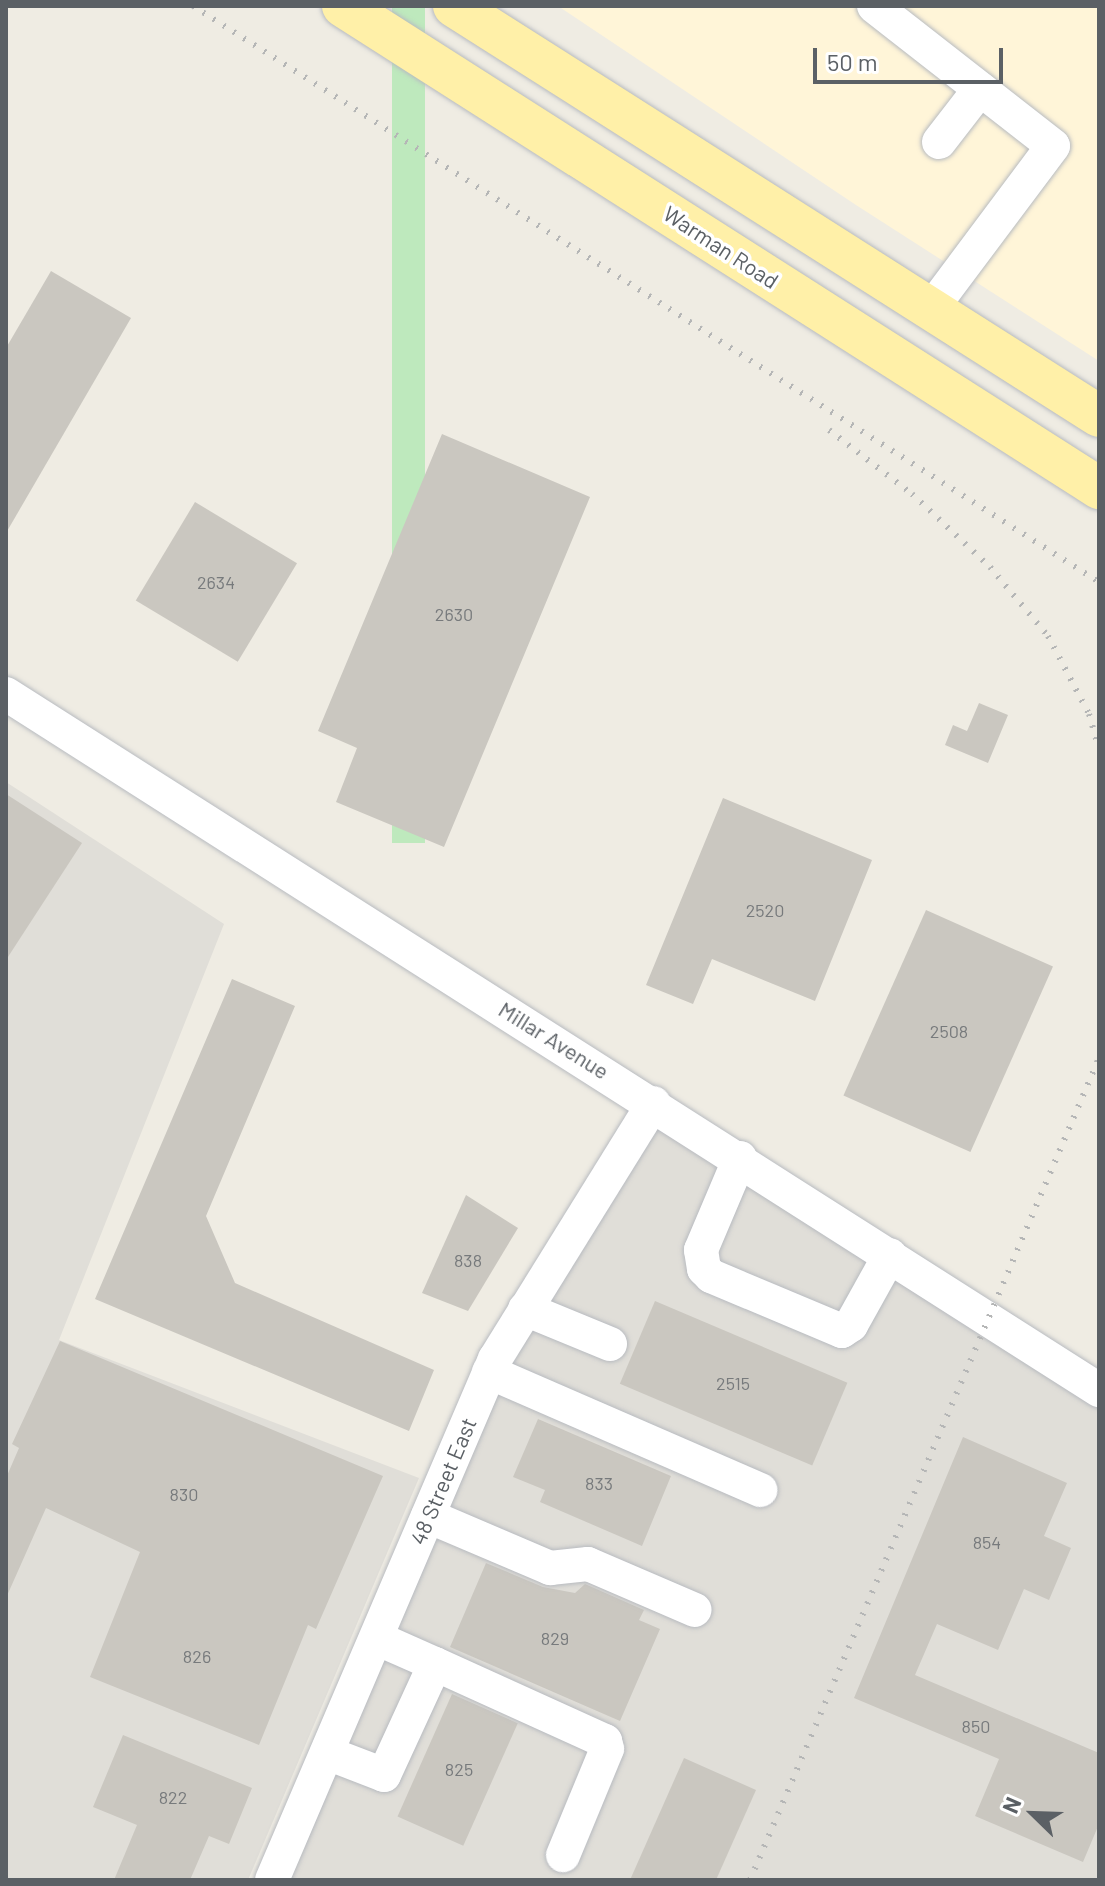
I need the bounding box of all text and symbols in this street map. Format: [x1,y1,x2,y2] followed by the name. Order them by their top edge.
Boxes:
[817,32,1007,82] scale bar
[827,47,878,76] text: 50 m
[659,200,783,294] street label: Warman Road
[197,571,235,593] house number: 2634
[435,603,473,625] house number: 2630
[746,899,784,921] house number: 2520
[494,996,614,1084] street label: Millar Avenue
[930,1020,968,1042] house number: 2508
[454,1249,482,1271] house number: 838
[716,1372,750,1394] house number: 2515
[404,1413,482,1549] street label: 48 Street East
[585,1472,613,1494] house number: 833
[170,1483,198,1505] house number: 830
[973,1531,1001,1553] house number: 854
[541,1627,569,1649] house number: 829
[183,1645,211,1667] house number: 826
[962,1715,990,1737] house number: 850
[445,1758,473,1780] house number: 825
[993,1774,1073,1854] north arrow
[159,1786,187,1808] house number: 822
[996,1793,1026,1816] text: N

